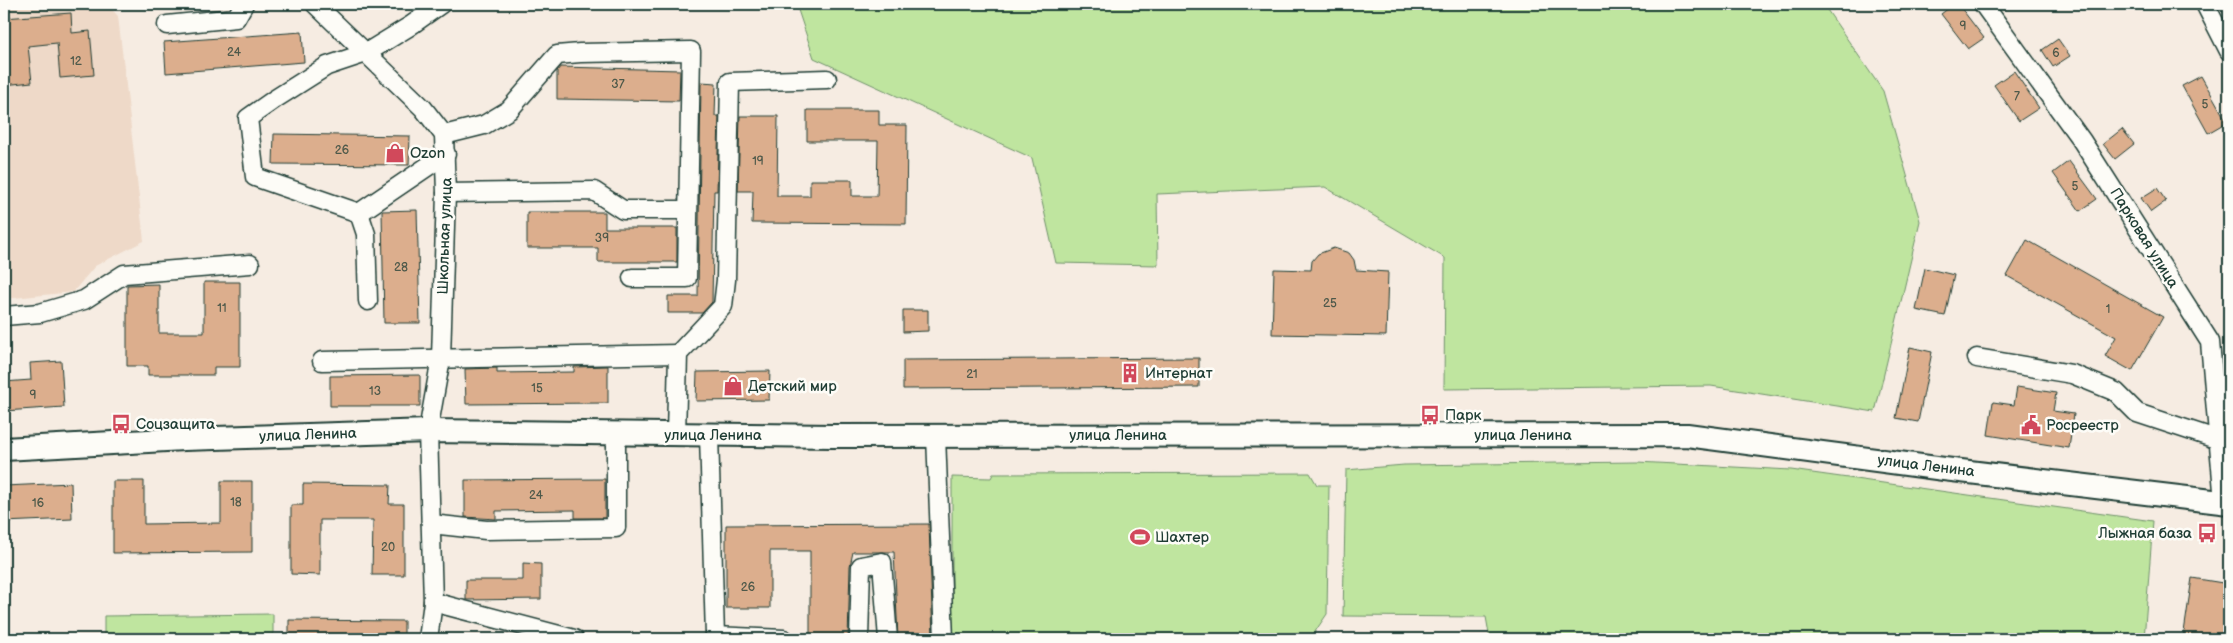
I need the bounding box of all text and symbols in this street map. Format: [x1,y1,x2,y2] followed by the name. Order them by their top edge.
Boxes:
[1960,19,1967,34] house number: 9
[227,45,242,60] house number: 24
[2052,46,2060,61] house number: 6
[70,54,82,69] house number: 12
[611,77,625,92] house number: 37
[2014,89,2020,104] house number: 7
[2202,97,2209,112] house number: 5
[384,142,406,164] shop icon: Ozon
[335,143,349,158] house number: 26
[410,144,445,163] place label: Ozon
[752,154,764,169] house number: 19
[433,177,457,295] street label: Школьная улица
[2072,179,2079,194] house number: 5
[2106,184,2183,292] street label: Парковая улица
[595,231,609,246] house number: 39
[394,260,408,275] house number: 28
[1323,296,1337,311] house number: 25
[217,301,227,316] house number: 11
[2106,302,2110,317] house number: 1
[1119,362,1141,384] building icon: Интернат
[1145,364,1213,383] place label: Интернат
[966,367,978,382] house number: 21
[722,375,744,397] shop icon: Детский мир
[748,377,837,396] place label: Детский мир
[531,381,543,396] house number: 15
[369,384,381,399] house number: 13
[30,388,37,403] house number: 9
[1419,404,1441,426] bus stop icon: Парк
[1445,406,1482,425] place label: Парк
[110,413,132,435] bus stop icon: Соцзащита
[2020,414,2042,436] public building icon: Росреестр
[136,415,215,434] place label: Соцзащита
[2046,416,2119,435] place label: Росреестр
[259,424,357,446] street label: улица Ленина
[664,426,762,445] street label: улица Ленина
[1069,426,1167,445] street label: улица Ленина
[1474,426,1572,445] street label: улица Ленина
[1876,451,1976,481] street label: улица Ленина
[529,488,544,503] house number: 24
[230,495,242,510] house number: 18
[32,496,44,511] house number: 16
[2196,522,2218,544] bus stop icon: Лыжная база
[2097,524,2192,543] place label: Лыжная база
[1129,526,1151,548] sports icon: Шахтер
[1155,528,1209,547] place label: Шахтер
[381,540,395,555] house number: 20
[741,580,755,595] house number: 26

